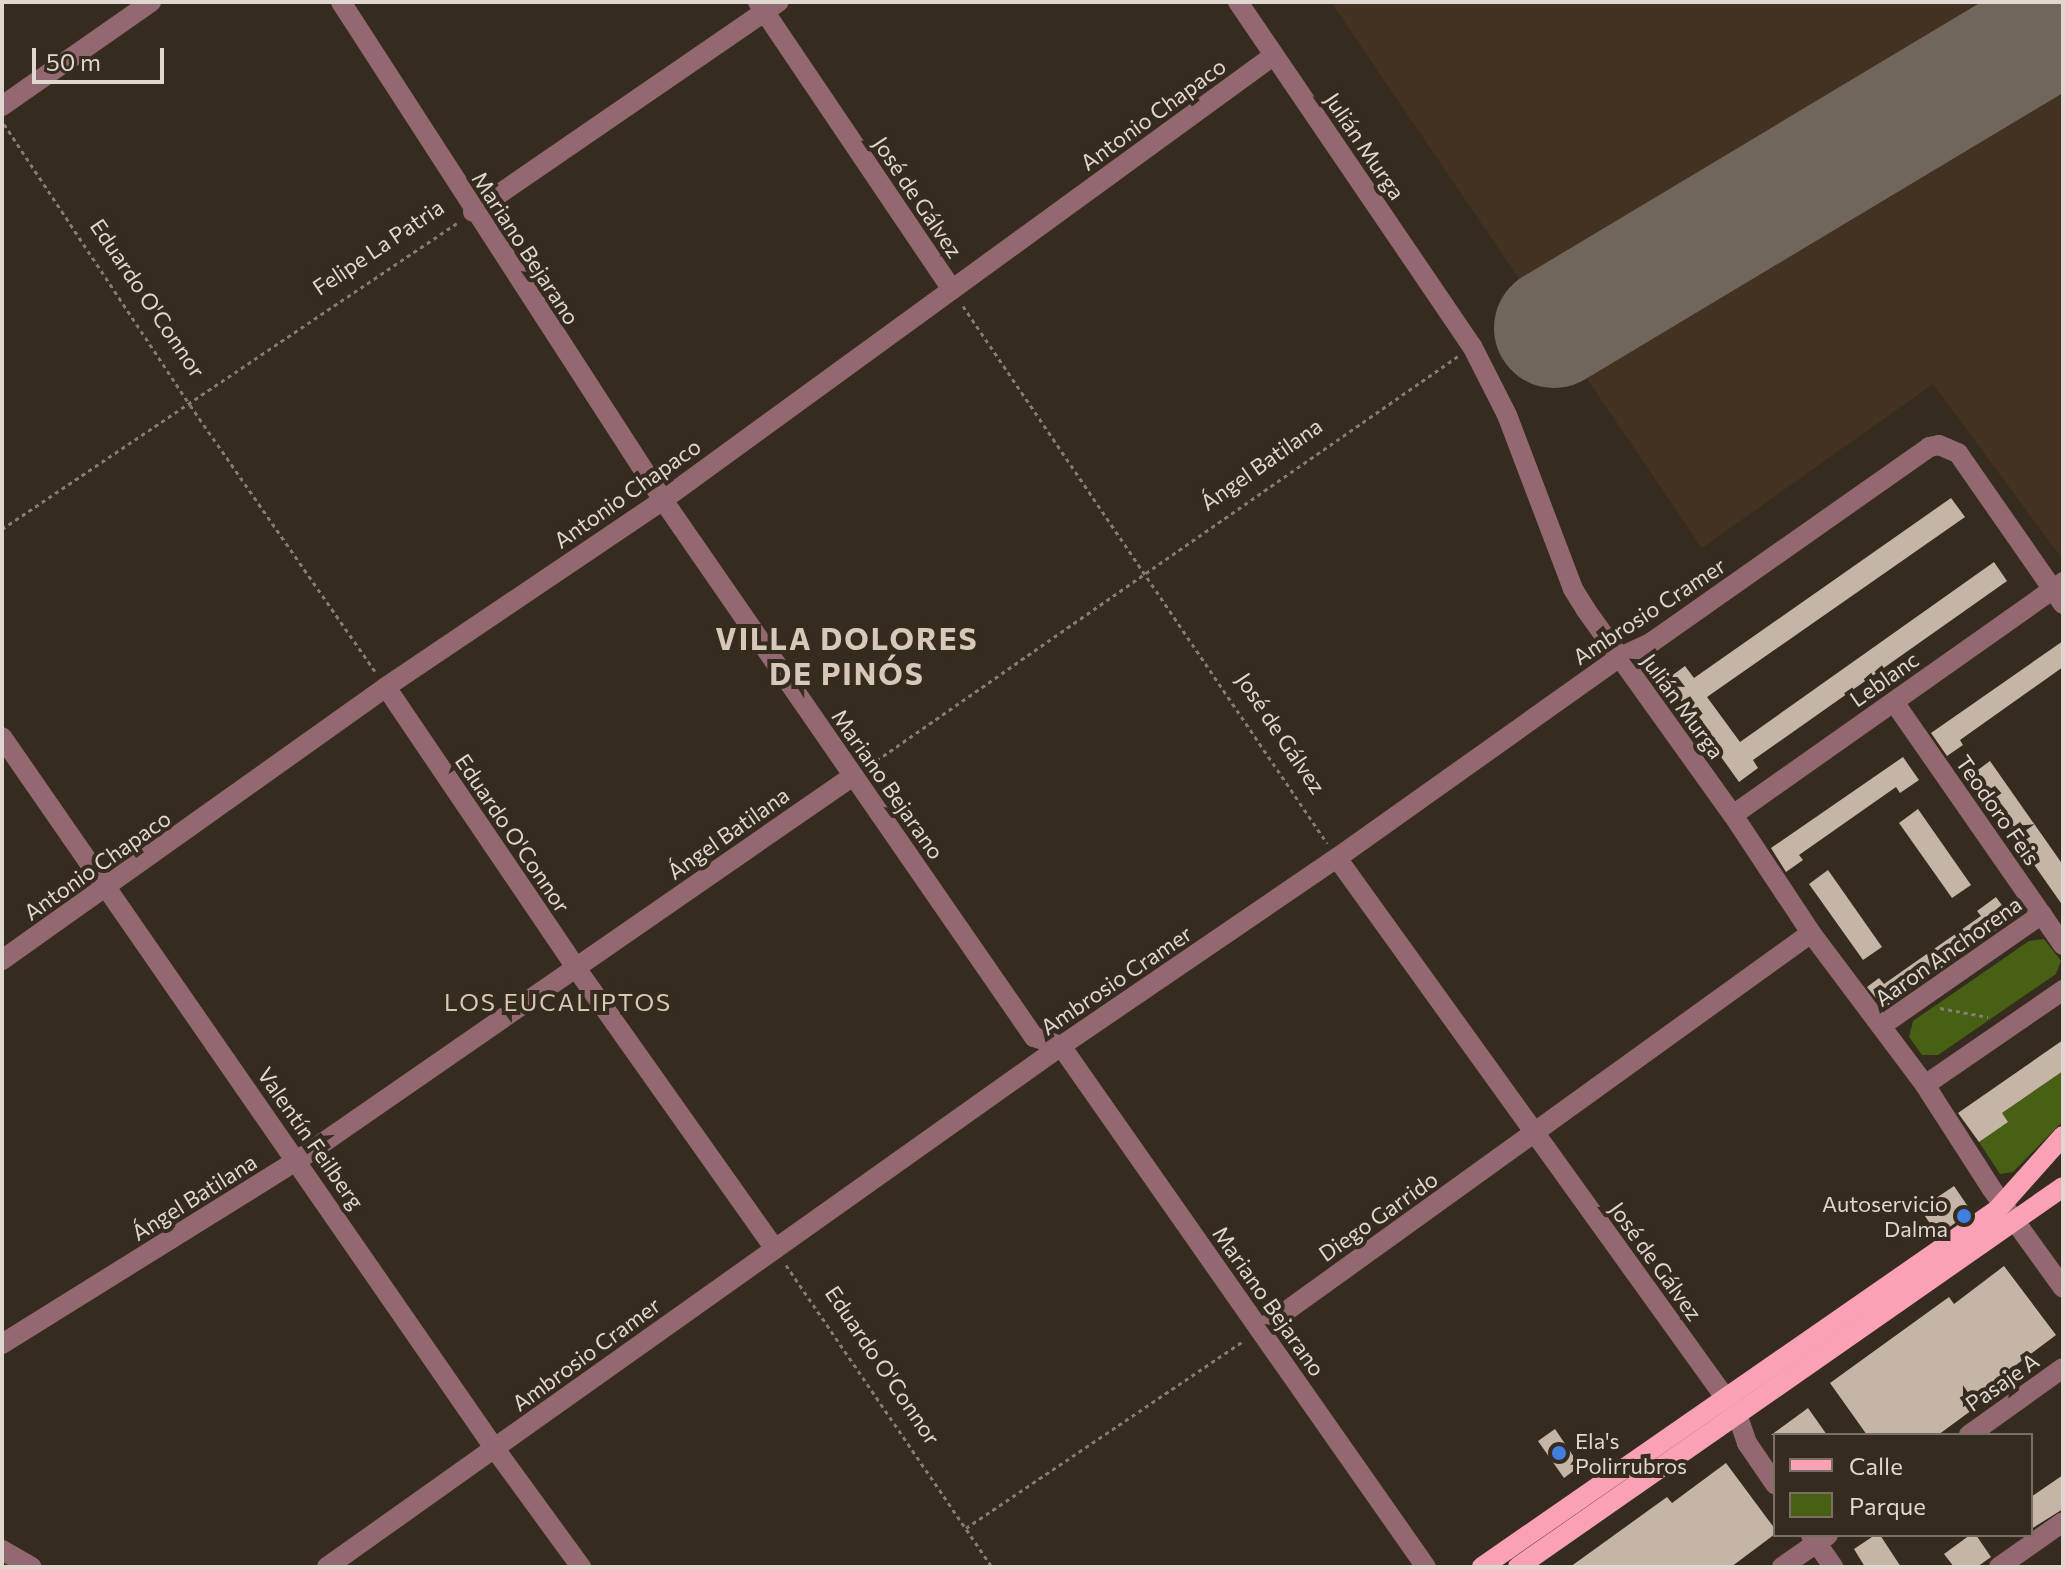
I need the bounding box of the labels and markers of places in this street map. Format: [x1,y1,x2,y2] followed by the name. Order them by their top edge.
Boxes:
[1822,1190,1948,1242] place label: Autoservicio Dalma
[1955,1207,1973,1225] marker: Autoservicio Dalma
[1575,1427,1687,1478] place label: Ela's Polirrubros
[1550,1444,1568,1462] marker: Ela's Polirrubros

